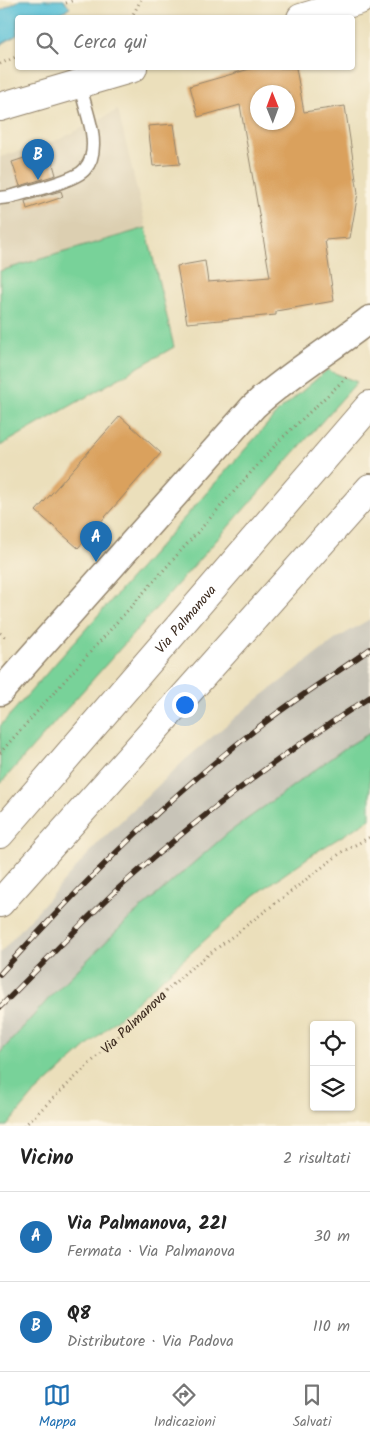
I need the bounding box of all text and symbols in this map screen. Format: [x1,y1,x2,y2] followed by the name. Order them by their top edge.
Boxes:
[15,15,355,70] search box
[73,28,147,58] text: Cerca qui
[33,29,61,57] icon: search
[250,85,295,130] north arrow
[22,139,54,180] pin: B
[80,521,112,562] pin: A
[150,580,222,659] street label: Via Palmanova
[172,692,198,718] your location
[96,986,172,1060] street label: Via Palmanova
[310,1021,355,1111] map controls
[310,1021,355,1066] button: locate
[310,1066,355,1111] button: layers
[20,1142,74,1175] text: Vicino
[283,1146,350,1171] text: 2 risultati
[67,1209,227,1239] text: Via Palmanova, 221
[31,1224,41,1249] text: A
[314,1224,350,1249] text: 30 m
[67,1239,235,1264] text: Fermata · Via Palmanova
[67,1299,91,1329] text: Q8
[31,1314,41,1339] text: B
[313,1314,350,1339] text: 110 m
[67,1329,234,1354] text: Distributore · Via Padova
[39,1381,76,1433] tab: Mappa
[154,1381,215,1433] tab: Indicazioni
[293,1381,331,1433] tab: Salvati

